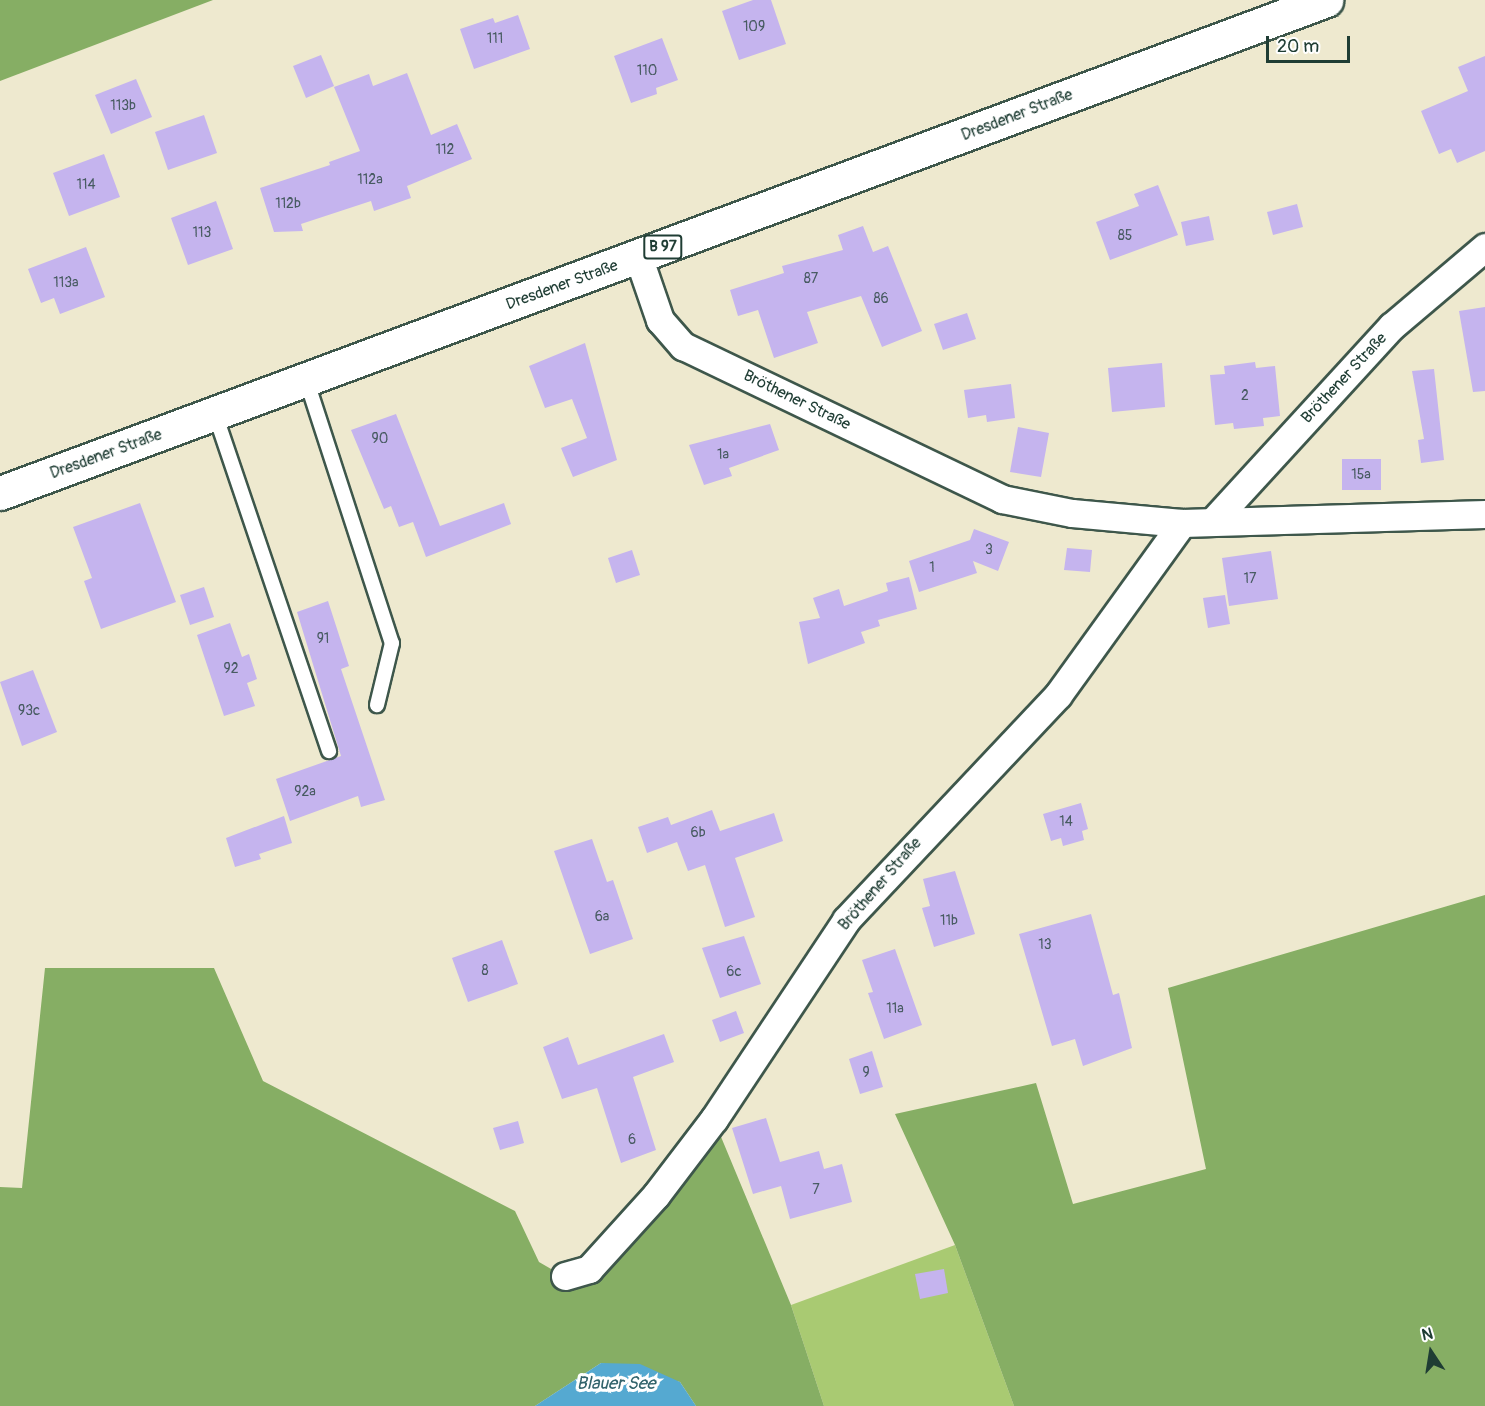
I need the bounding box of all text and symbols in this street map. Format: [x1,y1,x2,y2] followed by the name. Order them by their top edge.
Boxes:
[743,19,765,35] house number: 109
[1269,24,1353,62] scale bar
[487,31,503,47] house number: 111
[1277,35,1319,58] text: 20 m
[637,63,657,79] house number: 110
[959,85,1075,145] street label: Dresdener Straße
[110,98,136,114] house number: 113b
[436,142,454,158] house number: 112
[357,172,383,188] house number: 112a
[76,177,96,193] house number: 114
[275,196,301,212] house number: 112b
[193,225,211,241] house number: 113
[1118,228,1132,244] house number: 85
[642,235,684,259] road number: B 97
[503,256,621,314] street label: Dresdener Straße
[804,271,818,287] house number: 87
[53,275,79,291] house number: 113a
[873,291,889,307] house number: 86
[1297,329,1391,427] street label: Bröthener Straße
[740,366,854,434] street label: Bröthener Straße
[1241,388,1249,404] house number: 2
[47,425,165,483] street label: Dresdener Straße
[372,431,388,447] house number: 90
[717,447,729,463] house number: 1a
[1351,467,1371,483] house number: 15a
[985,542,993,558] house number: 3
[929,560,935,576] house number: 1
[1244,571,1256,587] house number: 17
[317,631,329,647] house number: 91
[223,661,239,677] house number: 92
[18,703,40,719] house number: 93c
[294,784,316,800] house number: 92a
[1059,814,1073,830] house number: 14
[690,825,706,841] house number: 6b
[834,834,926,934] street label: Bröthener Straße
[595,909,609,925] house number: 6a
[940,913,958,929] house number: 11b
[1038,937,1052,953] house number: 13
[481,963,489,979] house number: 8
[726,964,742,980] house number: 6c
[886,1001,904,1017] house number: 11a
[862,1065,870,1081] house number: 9
[628,1132,636,1148] house number: 6
[812,1182,820,1198] house number: 7
[1401,1322,1461,1382] north arrow
[1420,1323,1435,1345] text: N
[577,1373,655,1395] water label: Blauer See

